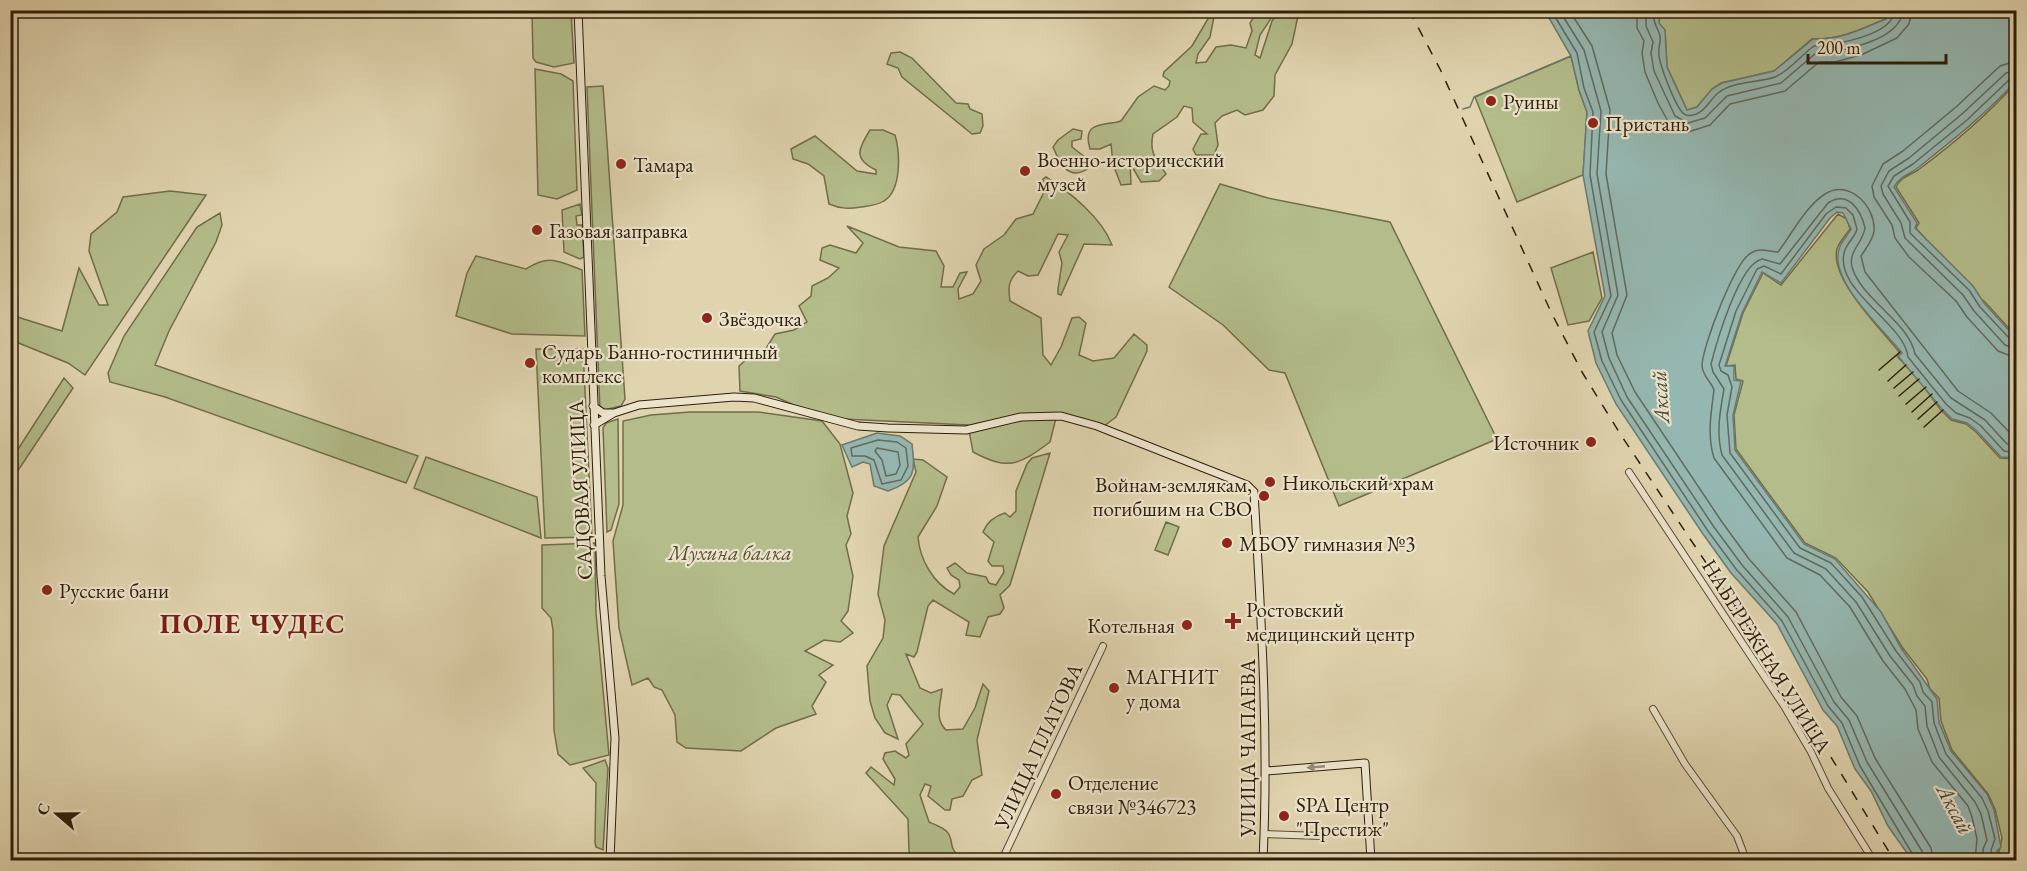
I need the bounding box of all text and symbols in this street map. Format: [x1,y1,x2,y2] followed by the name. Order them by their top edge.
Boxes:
[1808,27,1946,65] scale bar
[1817,36,1861,59] text: 200 m
[1503,88,1559,115] place label: Руины
[1484,94,1498,108] marker: Руины
[1605,110,1689,137] place label: Пристань
[1586,116,1600,130] marker: Пристань
[1037,146,1224,197] place label: Военно-исторический музей
[633,151,694,178] place label: Тамара
[614,157,628,171] marker: Тамара
[1018,164,1032,178] marker: Военно-исторический музей
[549,217,688,244] place label: Газовая заправка
[530,223,544,237] marker: Газовая заправка
[719,305,803,332] place label: Звёздочка
[700,311,714,325] marker: Звёздочка
[542,338,778,389] place label: Сударь Банно-гостиничный комплекс
[523,356,537,370] marker: Сударь Банно-гостиничный комплекс
[1644,370,1676,426] water label: Аксай
[562,399,598,581] street label: САДОВАЯ УЛИЦА
[1493,429,1579,456] place label: Источник
[1584,435,1598,449] marker: Источник
[1282,469,1434,496] place label: Никольский храм
[1093,471,1252,522] place label: Войнам-землякам, погибшим на СВО
[1263,475,1277,489] marker: Никольский храм
[1257,489,1271,503] marker: Войнам-землякам, погибшим на СВО
[1239,530,1415,557] place label: МБОУ гимназия №3
[1220,536,1234,550] marker: МБОУ гимназия №3
[666,539,792,566] park label: Мухина балка
[1696,554,1838,759] street label: НАБЕРЕЖНАЯ УЛИЦА
[59,577,169,604] place label: Русские бани
[40,583,54,597] marker: Русские бани
[1246,596,1415,647] place label: Ростовский медицинский центр
[160,606,346,641] district label: ПОЛЕ ЧУДЕС
[1087,612,1175,639] place label: Котельная
[1224,612,1242,630] marker: Ростовский медицинский центр
[1180,618,1194,632] marker: Котельная
[987,658,1088,834] street label: УЛИЦА ПЛАТОВА
[1234,658,1261,838] street label: УЛИЦА ЧАПАЕВА
[1126,663,1219,714] place label: МАГНИТ у дома
[1107,681,1121,695] marker: МАГНИТ у дома
[1306,762,1325,772] one-way arrow
[1068,769,1196,820] place label: Отделение связи №346723
[1929,777,1980,839] water label: Аксай
[27,784,87,844] north arrow
[1049,787,1063,801] marker: Отделение связи №346723
[1296,791,1389,842] place label: SPA Центр "Престиж"
[32,800,55,818] text: С
[1277,809,1291,823] marker: SPA Центр "Престиж"

